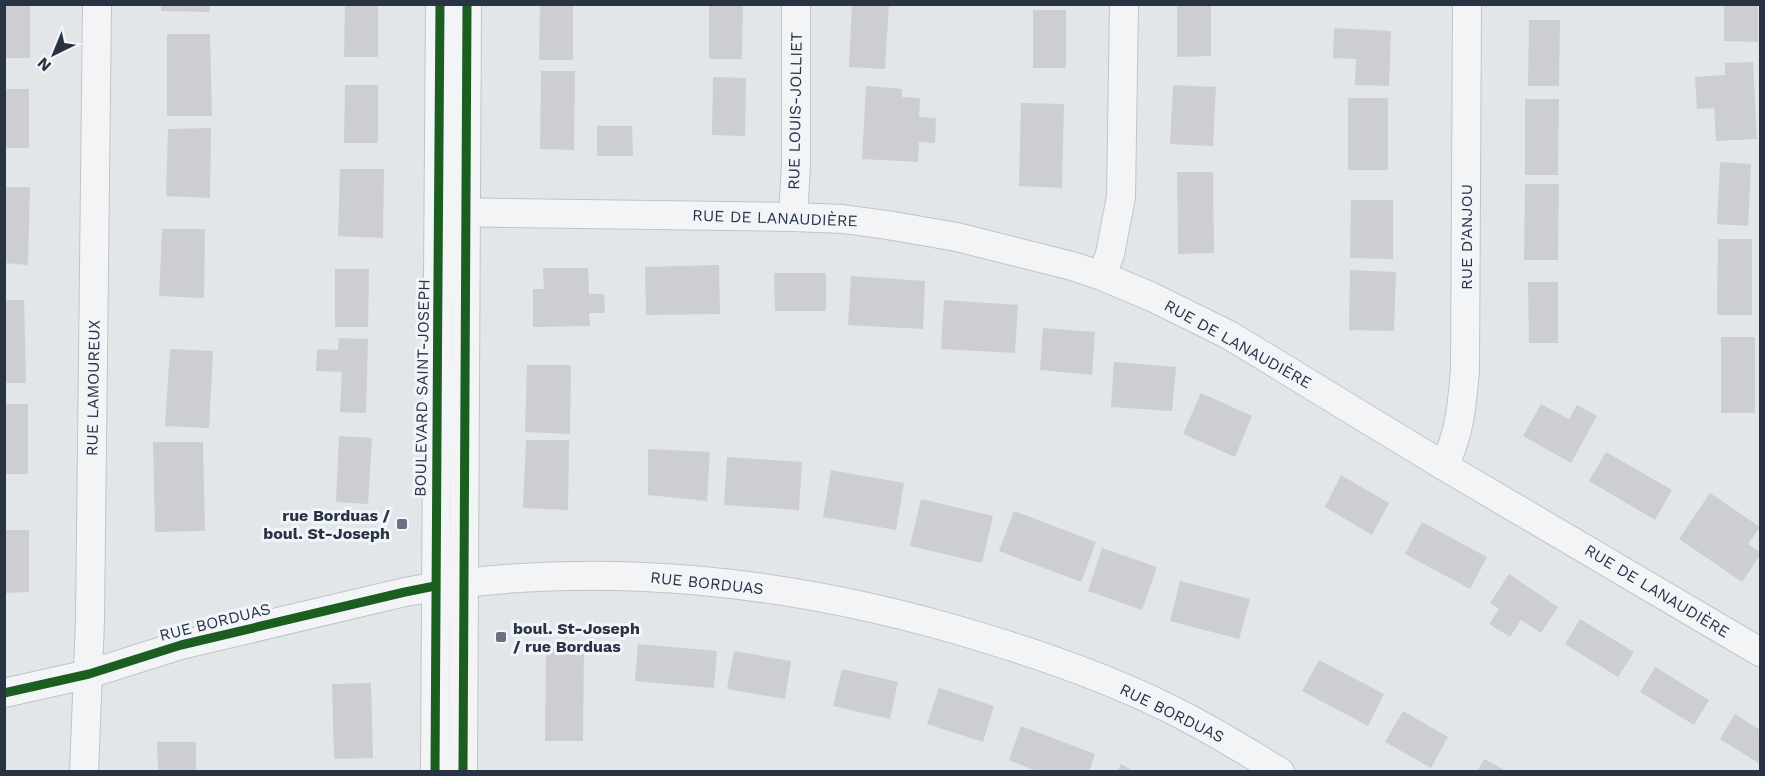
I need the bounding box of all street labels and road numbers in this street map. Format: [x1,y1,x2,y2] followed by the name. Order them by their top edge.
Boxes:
[784,31,806,190] street label: RUE LOUIS-JOLLIET
[1457,184,1476,290] street label: RUE D'ANJOU
[692,206,858,230] street label: RUE DE LANAUDIÈRE
[411,279,433,497] street label: BOULEVARD SAINT-JOSEPH
[1161,296,1315,392] street label: RUE DE LANAUDIÈRE
[82,319,104,456] street label: RUE LAMOUREUX
[1581,540,1733,642] street label: RUE DE LANAUDIÈRE
[649,568,765,598] street label: RUE BORDUAS
[157,599,273,645] street label: RUE BORDUAS
[1117,680,1227,746] street label: RUE BORDUAS

